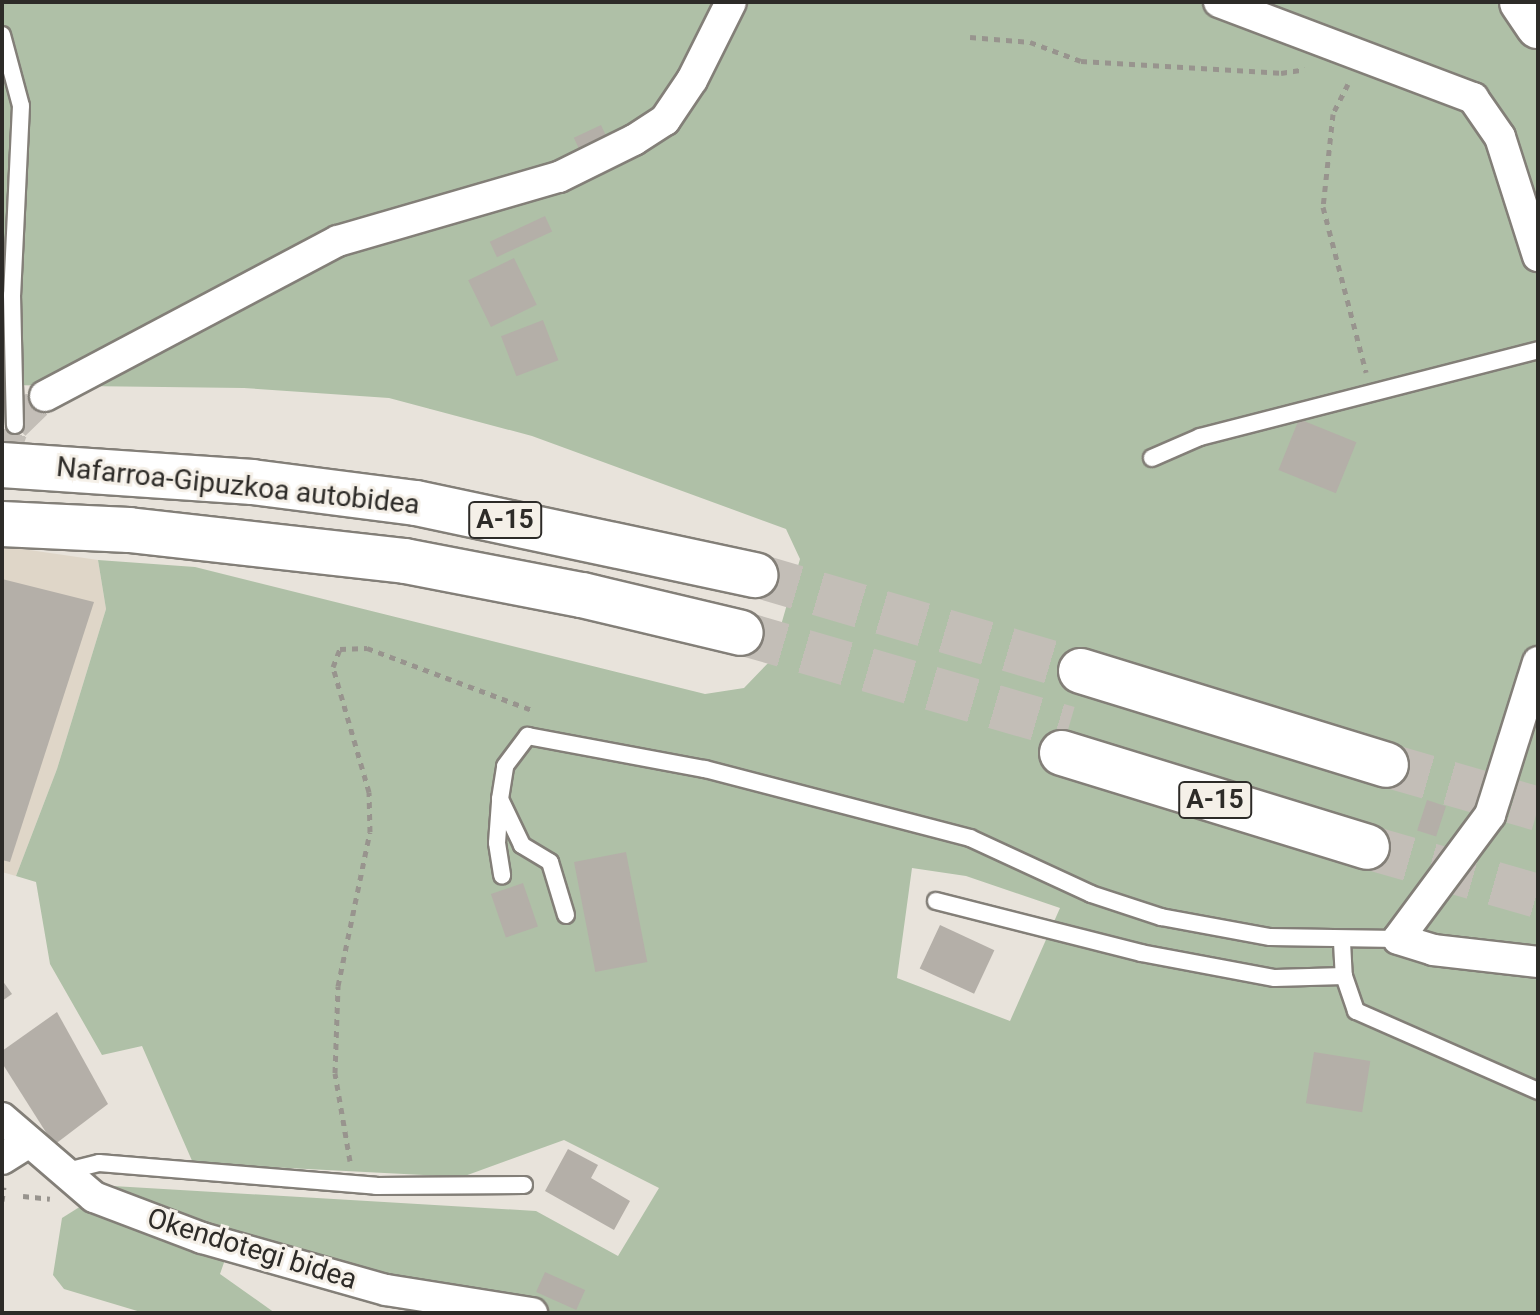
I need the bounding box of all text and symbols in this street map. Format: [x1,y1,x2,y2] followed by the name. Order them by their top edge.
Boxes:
[55,450,421,522] street label: Nafarroa-Gipuzkoa autobidea
[467,498,543,542] road number: A-15
[1177,778,1253,822] road number: A-15
[143,1201,361,1297] street label: Okendotegi bidea

